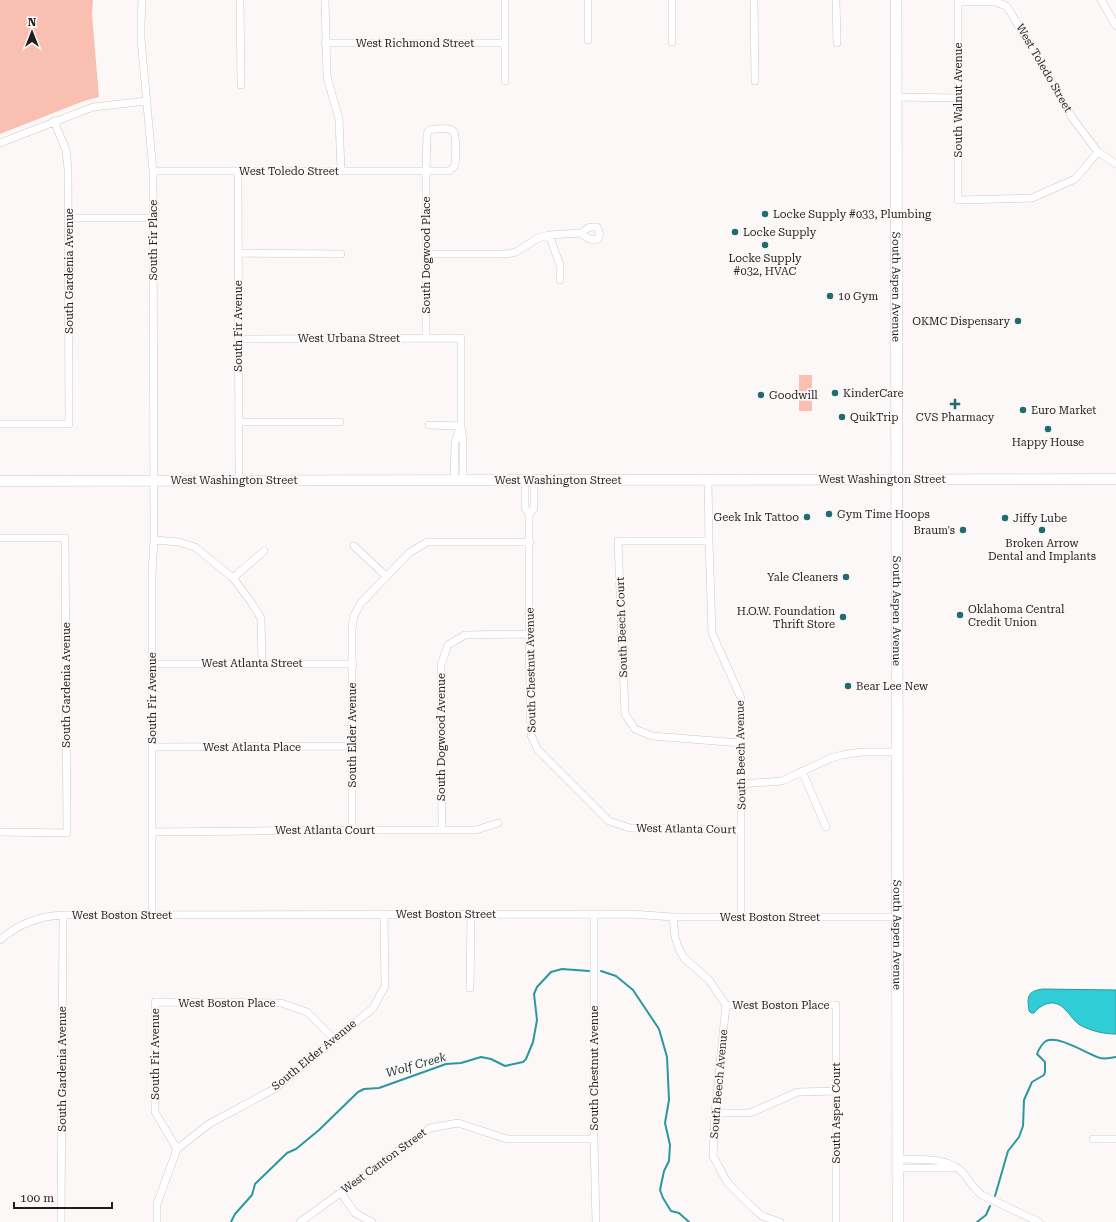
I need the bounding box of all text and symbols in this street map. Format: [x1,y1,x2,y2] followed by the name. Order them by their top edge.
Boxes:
[12,12,52,52] north arrow
[28,16,37,29] text: N
[1013,21,1075,115] street label: West Toledo Street
[356,37,474,50] street label: West Richmond Street
[952,43,965,157] street label: South Walnut Avenue
[239,165,339,178] street label: West Toledo Street
[420,197,433,313] street label: South Dogwood Place
[147,200,160,280] street label: South Fir Place
[63,208,76,334] street label: South Gardenia Avenue
[773,208,932,221] place label: Locke Supply #033, Plumbing
[760,209,770,219] marker: Locke Supply #033, Plumbing
[743,226,817,239] place label: Locke Supply
[730,227,740,237] marker: Locke Supply
[890,232,903,342] street label: South Aspen Avenue
[760,240,770,250] marker: Locke Supply #032, HVAC
[728,252,802,278] place label: Locke Supply #032, HVAC
[232,280,245,372] street label: South Fir Avenue
[838,290,878,303] place label: 10 Gym
[825,291,835,301] marker: 10 Gym
[912,315,1010,328] place label: OKMC Dispensary
[1013,316,1023,326] marker: OKMC Dispensary
[298,332,400,345] street label: West Urbana Street
[843,387,904,400] place label: KinderCare
[830,388,840,398] marker: KinderCare
[769,389,818,402] place label: Goodwill
[756,390,766,400] marker: Goodwill
[950,399,960,409] marker: CVS Pharmacy
[1031,404,1096,417] place label: Euro Market
[1018,405,1028,415] marker: Euro Market
[850,411,899,424] place label: QuikTrip
[916,411,995,424] place label: CVS Pharmacy
[837,412,847,422] marker: QuikTrip
[1043,424,1053,434] marker: Happy House
[1012,436,1084,449] place label: Happy House
[818,473,946,486] street label: West Washington Street
[170,474,298,487] street label: West Washington Street
[494,474,622,487] street label: West Washington Street
[837,508,930,521] place label: Gym Time Hoops
[824,509,834,519] marker: Gym Time Hoops
[713,511,799,524] place label: Geek Ink Tattoo
[802,512,812,522] marker: Geek Ink Tattoo
[1013,512,1067,525] place label: Jiffy Lube
[1000,513,1010,523] marker: Jiffy Lube
[914,524,955,537] place label: Braum's
[958,525,968,535] marker: Braum's
[1037,525,1047,535] marker: Broken Arrow Dental and Implants
[988,537,1096,563] place label: Broken Arrow Dental and Implants
[890,556,904,666] street label: South Aspen Avenue
[767,571,838,584] place label: Yale Cleaners
[841,572,851,582] marker: Yale Cleaners
[614,576,630,678] street label: South Beech Court
[968,603,1065,629] place label: Oklahoma Central Credit Union
[737,605,835,631] place label: H.O.W. Foundation Thrift Store
[523,607,539,733] street label: South Chestnut Avenue
[955,610,965,620] marker: Oklahoma Central Credit Union
[838,612,848,622] marker: H.O.W. Foundation Thrift Store
[60,622,73,748] street label: South Gardenia Avenue
[146,652,159,744] street label: South Fir Avenue
[201,657,303,670] street label: West Atlanta Street
[435,673,448,801] street label: South Dogwood Avenue
[856,680,929,693] place label: Bear Lee New
[843,681,853,691] marker: Bear Lee New
[346,683,359,787] street label: South Elder Avenue
[734,700,748,810] street label: South Beech Avenue
[203,741,301,754] street label: West Atlanta Place
[636,822,736,836] street label: West Atlanta Court
[275,824,375,837] street label: West Atlanta Court
[891,880,904,990] street label: South Aspen Avenue
[396,908,496,921] street label: West Boston Street
[72,909,172,922] street label: West Boston Street
[720,911,820,924] street label: West Boston Street
[178,997,276,1010] street label: West Boston Place
[732,999,830,1012] street label: West Boston Place
[588,1005,601,1131] street label: South Chestnut Avenue
[56,1006,69,1132] street label: South Gardenia Avenue
[149,1008,162,1100] street label: South Fir Avenue
[269,1017,359,1093] street label: South Elder Avenue
[708,1029,730,1139] street label: South Beech Avenue
[384,1050,448,1080] water label: Wolf Creek
[830,1062,843,1164] street label: South Aspen Court
[339,1126,429,1196] street label: West Canton Street
[14,1184,112,1210] scale bar
[20,1191,54,1205] text: 100 m

